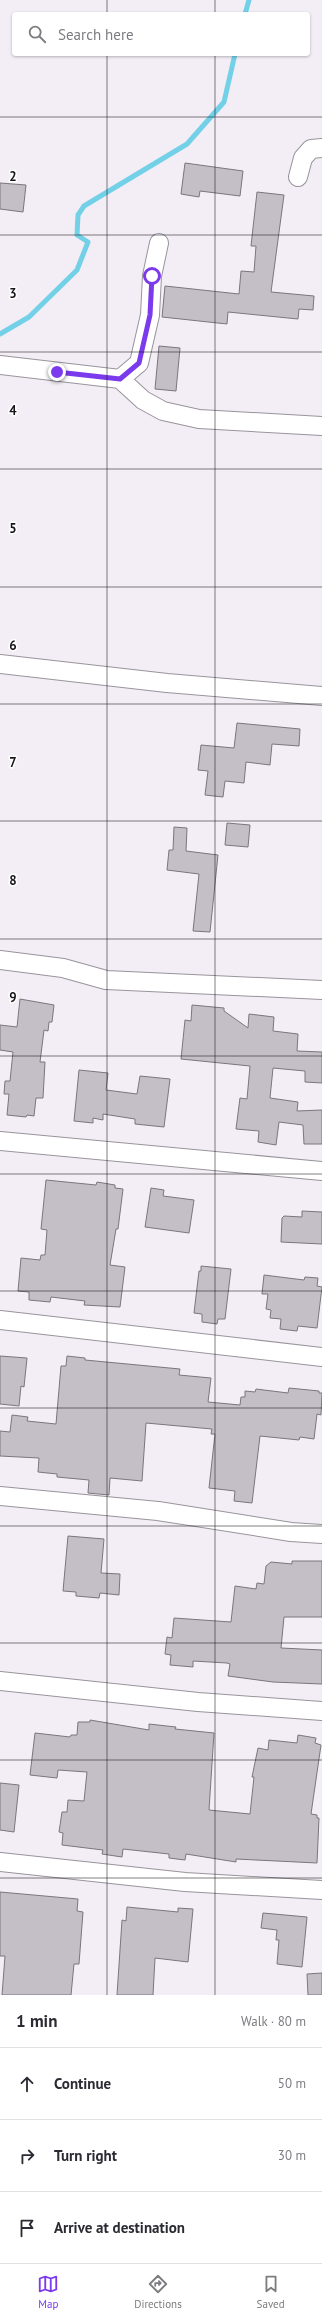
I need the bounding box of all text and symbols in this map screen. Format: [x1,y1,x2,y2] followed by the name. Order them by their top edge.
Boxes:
[12,12,310,56] search box
[26,23,48,45] icon: search
[58,25,134,44] text: Search here
[9,168,17,185] text: 2
[143,267,161,285] route start
[9,285,17,302] text: 3
[48,363,66,381] route end
[9,402,17,419] text: 4
[9,520,17,537] text: 5
[9,637,17,654] text: 6
[9,754,17,771] text: 7
[9,872,17,889] text: 8
[9,989,17,1006] text: 9
[16,2010,57,2032] text: 1 min
[241,2013,306,2030] text: Walk · 80 m
[16,2073,38,2095] icon: ahead
[54,2074,111,2093] text: Continue
[278,2075,306,2092] text: 50 m
[16,2145,38,2167] icon: right
[54,2146,117,2165] text: Turn right
[278,2147,306,2164] text: 30 m
[16,2217,38,2239] icon: arrive
[54,2218,185,2237] text: Arrive at destination
[37,2273,59,2311] tab: Map
[134,2273,182,2311] tab: Directions
[257,2273,285,2311] tab: Saved

